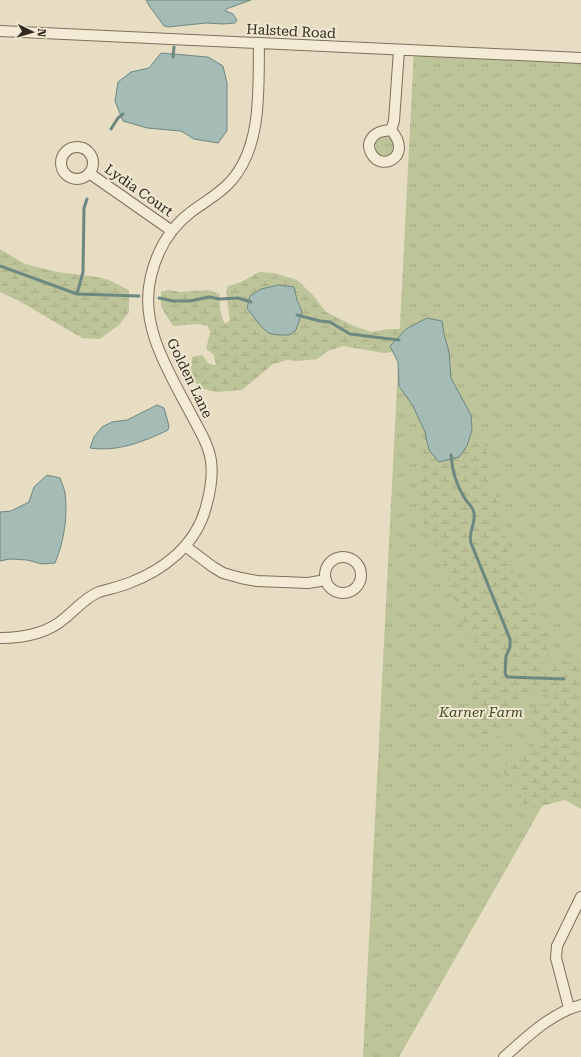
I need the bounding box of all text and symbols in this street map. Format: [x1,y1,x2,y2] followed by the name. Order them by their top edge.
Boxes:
[12,12,52,52] north arrow
[246,21,336,41] street label: Halsted Road
[35,28,48,38] text: N
[102,161,176,219] street label: Lydia Court
[164,336,216,421] street label: Golden Lane
[438,704,523,720] park label: Karner Farm

